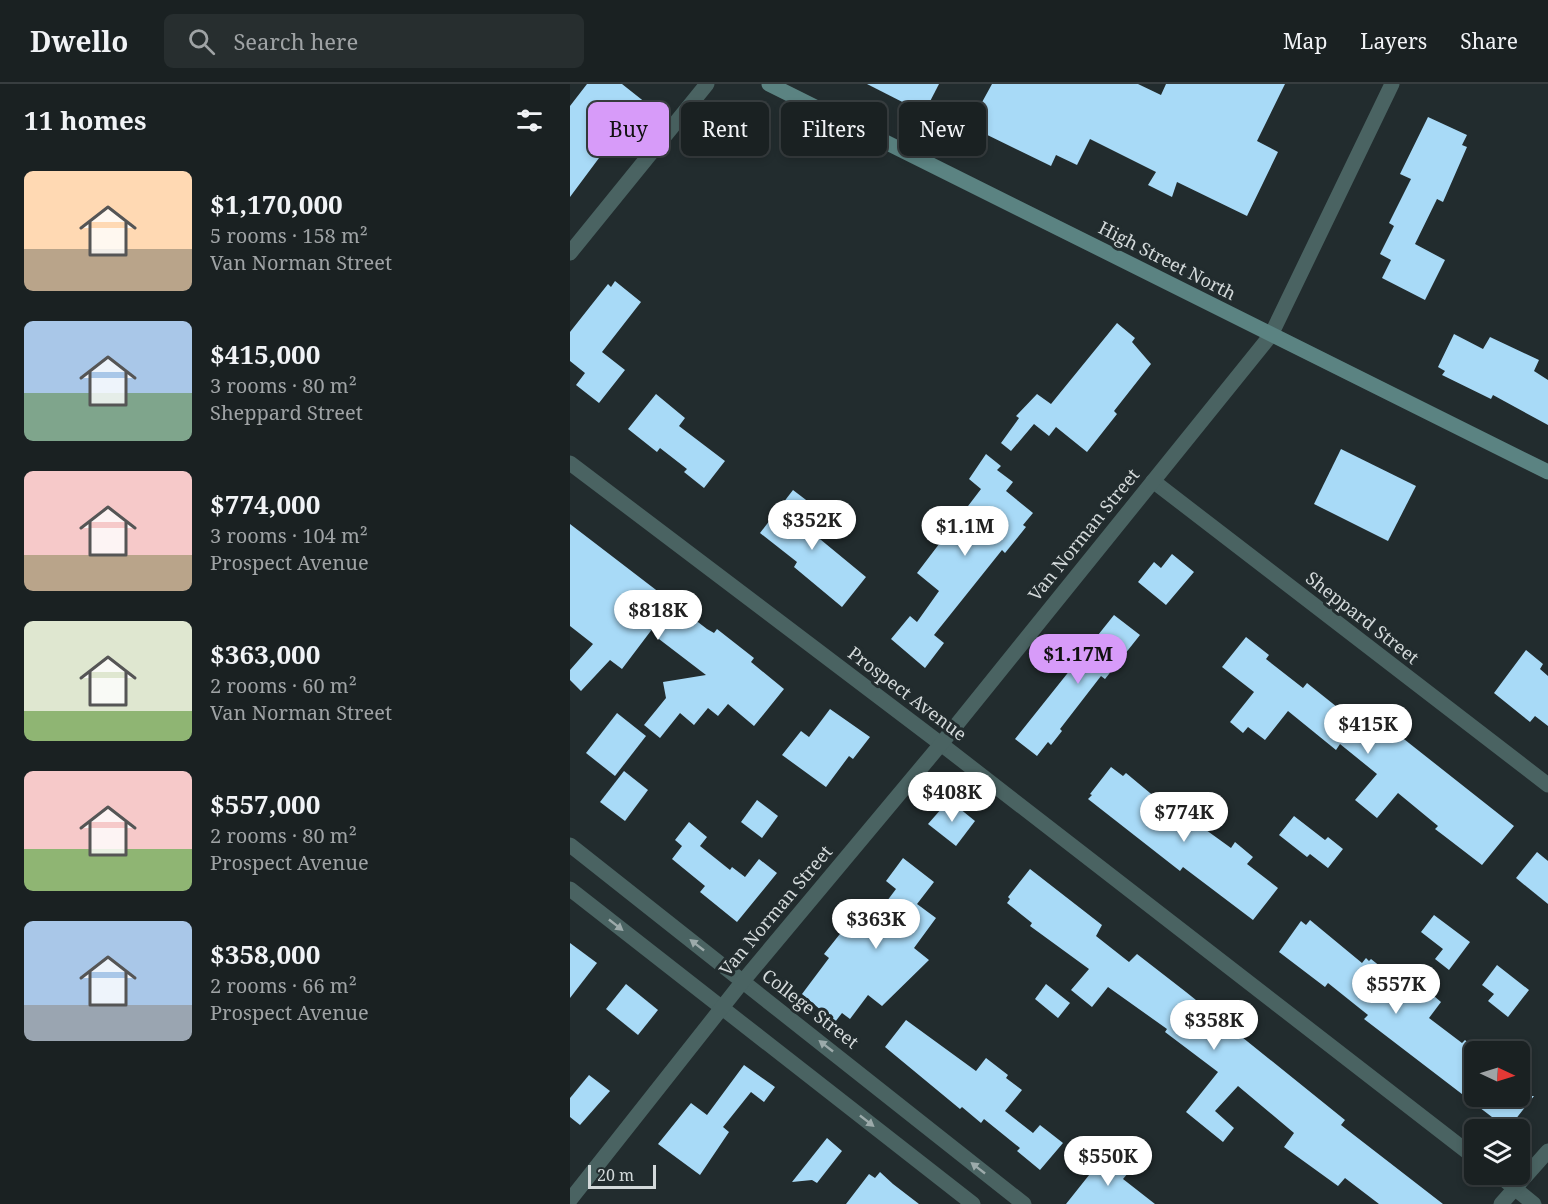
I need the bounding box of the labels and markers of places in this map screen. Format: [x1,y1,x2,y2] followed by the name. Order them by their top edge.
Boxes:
[770,500,854,551] pin: $352K
[923,506,1007,557] pin: $1.1M
[616,590,700,641] pin: $818K
[1029,634,1127,685] pin: $1.17M
[1326,704,1410,755] pin: $415K
[910,772,994,823] pin: $408K
[1142,792,1226,843] pin: $774K
[834,899,918,950] pin: $363K
[1354,964,1438,1015] pin: $557K
[1172,1000,1256,1051] pin: $358K
[1066,1136,1150,1187] pin: $550K

